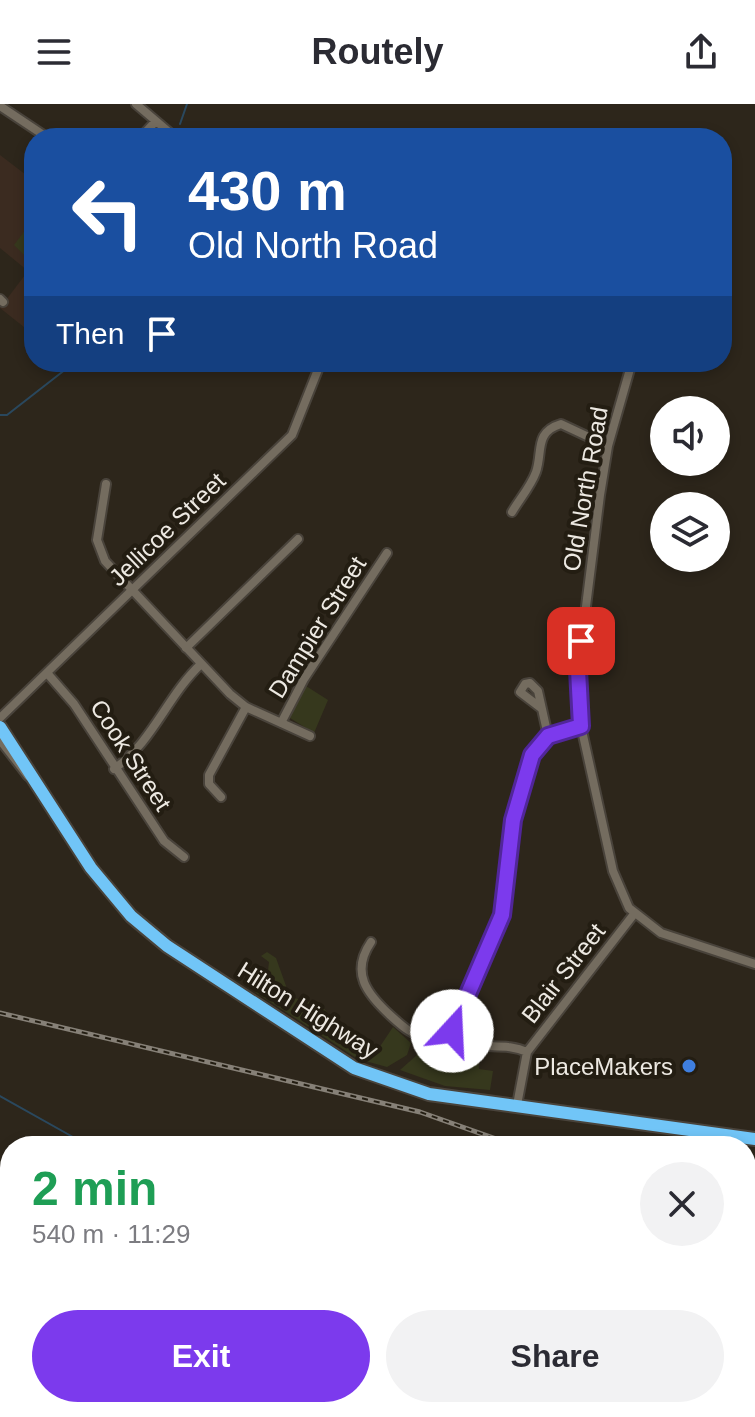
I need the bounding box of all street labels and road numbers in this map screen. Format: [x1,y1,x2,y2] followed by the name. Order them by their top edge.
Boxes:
[557,405,613,573] street label: Old North Road
[103,467,231,591] street label: Jellicoe Street
[263,551,371,703] street label: Dampier Street
[85,695,177,816] street label: Cook Street
[516,918,610,1028] street label: Blair Street
[233,956,383,1064] street label: Hilton Highway

